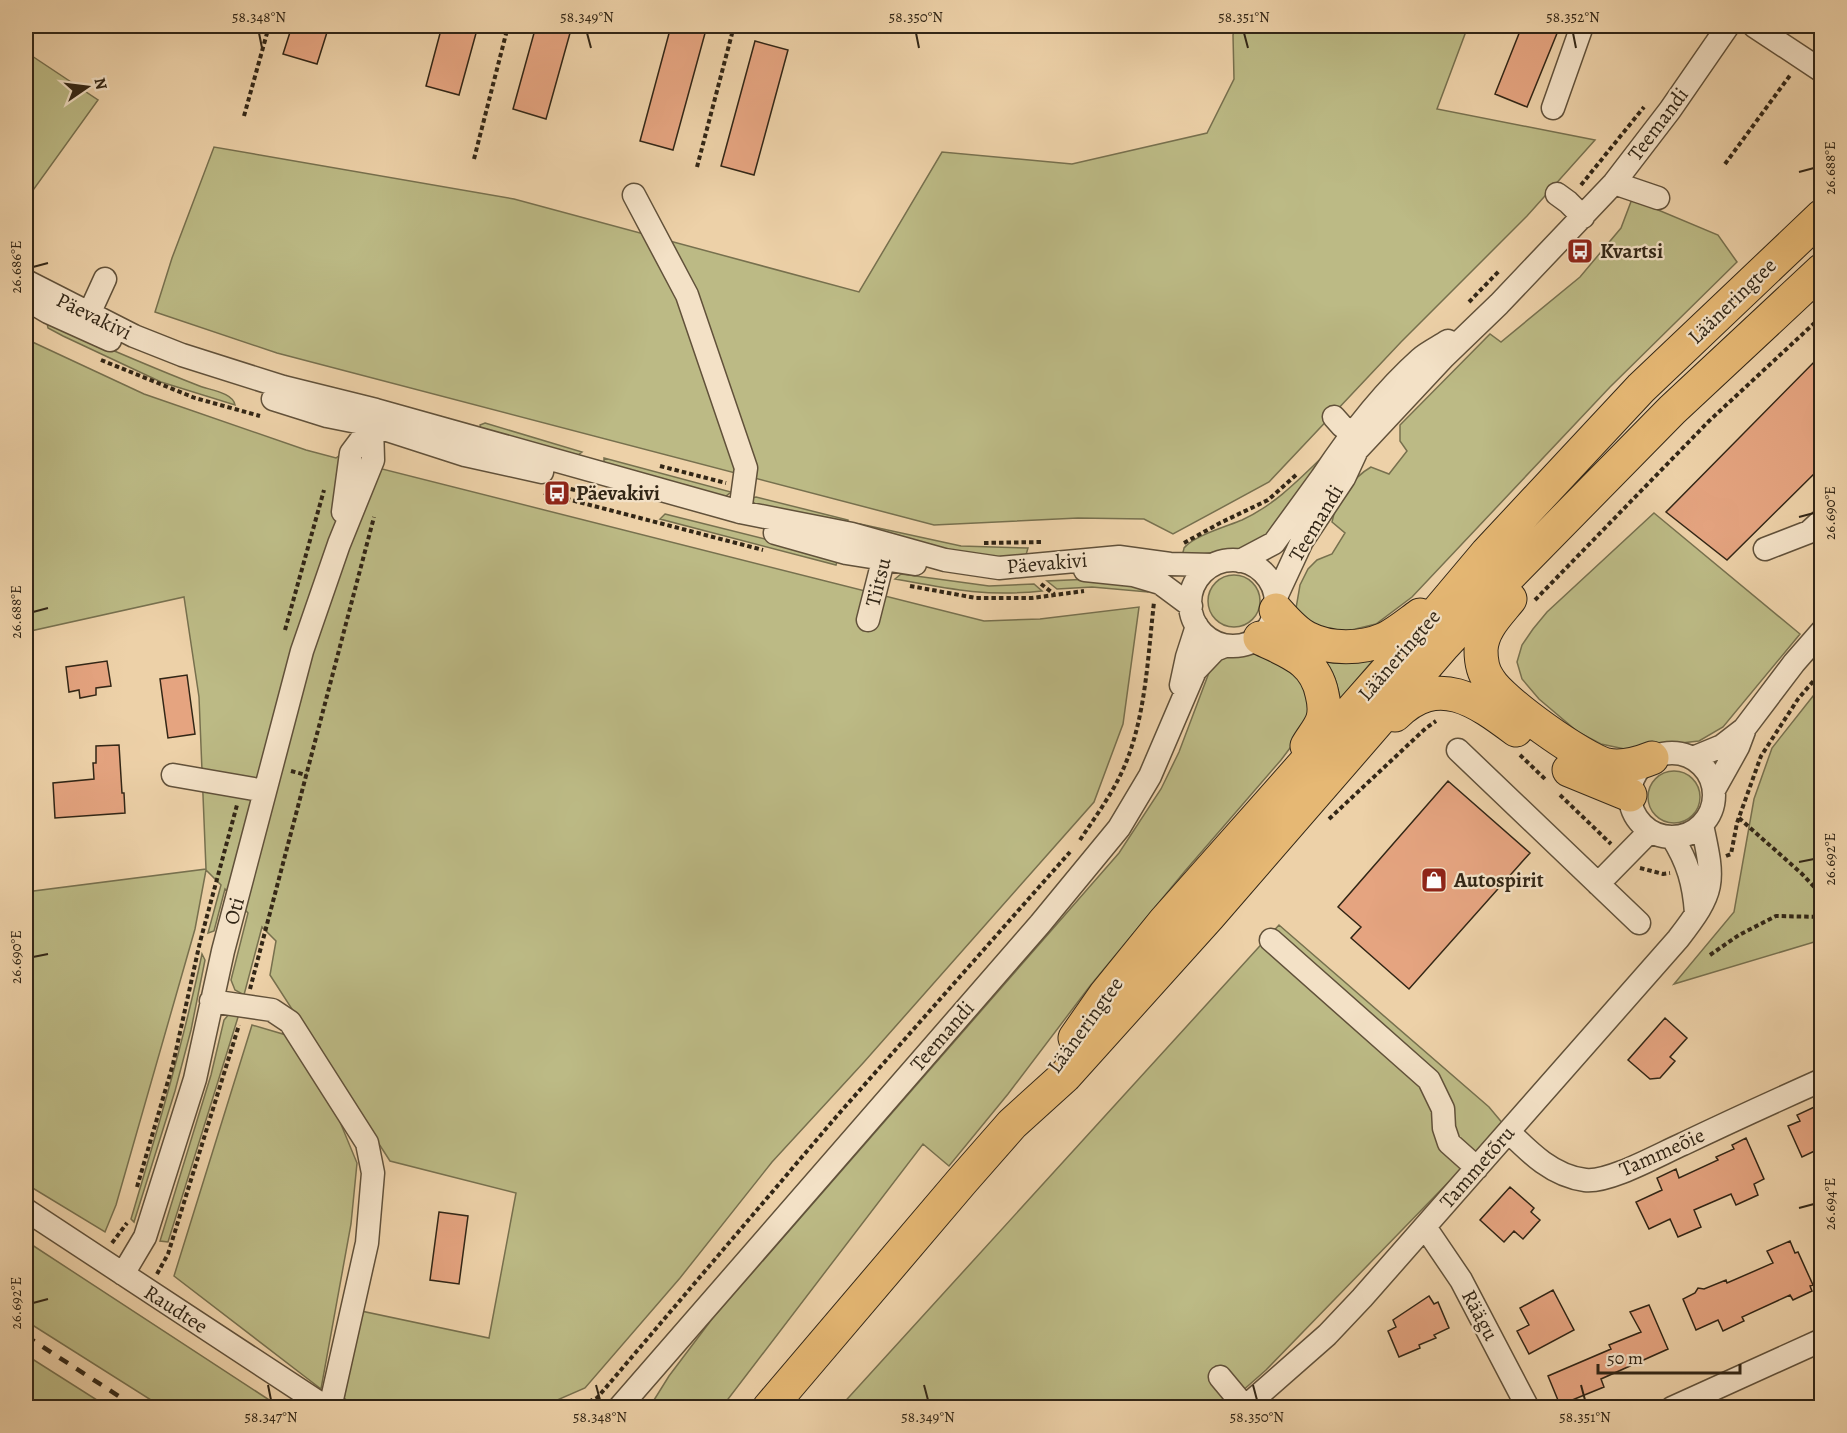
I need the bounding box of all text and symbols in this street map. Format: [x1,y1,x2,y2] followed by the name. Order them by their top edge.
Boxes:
[232,7,286,27] text: 58.348°N
[560,7,614,27] text: 58.349°N
[889,7,943,27] text: 58.350°N
[1218,7,1270,27] text: 58.351°N
[1546,7,1600,27] text: 58.352°N
[57,57,117,117] north arrow
[89,75,113,92] text: N
[1621,82,1695,166] street label: Teemandi
[1820,141,1840,195] text: 26.688°E
[1565,236,1595,266] bus stop icon: Kvartsi
[1600,237,1663,265] place label: Kvartsi
[6,240,26,294] text: 26.686°E
[1682,252,1782,350] street label: Lääneringtee
[52,286,136,346] street label: Päevakivi
[542,478,572,508] bus stop icon: Päevakivi
[576,479,660,507] place label: Päevakivi
[1282,479,1350,567] street label: Teemandi
[1820,486,1840,540] text: 26.690°E
[1006,546,1089,580] street label: Päevakivi
[858,554,898,609] street label: Tiitsu
[6,585,26,639] text: 26.688°E
[1351,603,1447,707] street label: Lääneringtee
[1820,833,1840,885] text: 26.692°E
[1419,865,1449,895] shop icon: Autospirit
[1453,866,1544,894] place label: Autospirit
[217,894,251,928] street label: Oti
[6,930,26,984] text: 26.690°E
[1041,971,1129,1079] street label: Lääneringtee
[904,995,980,1077] street label: Teemandi
[1433,1119,1521,1214] street label: Tammetõru
[1615,1121,1709,1183] street label: Tammeõie
[1820,1178,1840,1230] text: 26.694°E
[6,1277,26,1329] text: 26.692°E
[139,1278,213,1340] street label: Raudtee
[1455,1285,1505,1346] street label: Räägu
[1598,1337,1740,1375] scale bar
[1607,1346,1643,1370] text: 50 m
[245,1407,298,1427] text: 58.347°N
[573,1407,627,1427] text: 58.348°N
[901,1407,955,1427] text: 58.349°N
[1230,1407,1284,1427] text: 58.350°N
[1559,1407,1611,1427] text: 58.351°N

